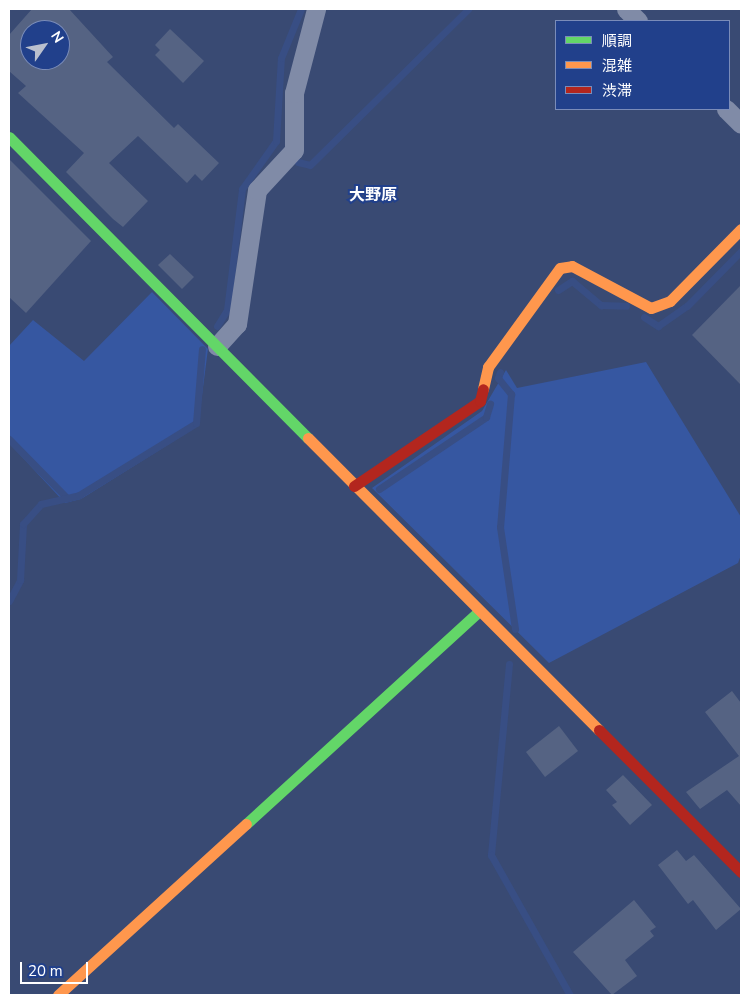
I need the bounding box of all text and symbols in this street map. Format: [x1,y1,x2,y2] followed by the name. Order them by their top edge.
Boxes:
[20,20,70,70] north arrow
[555,20,730,110] legend
[46,28,68,47] text: N
[602,31,632,51] text: 順調
[602,56,632,76] text: 混雑
[602,81,632,101] text: 渋滞
[349,185,397,205] district label: 大野原
[22,952,90,984] scale bar
[28,961,63,981] text: 20 m

